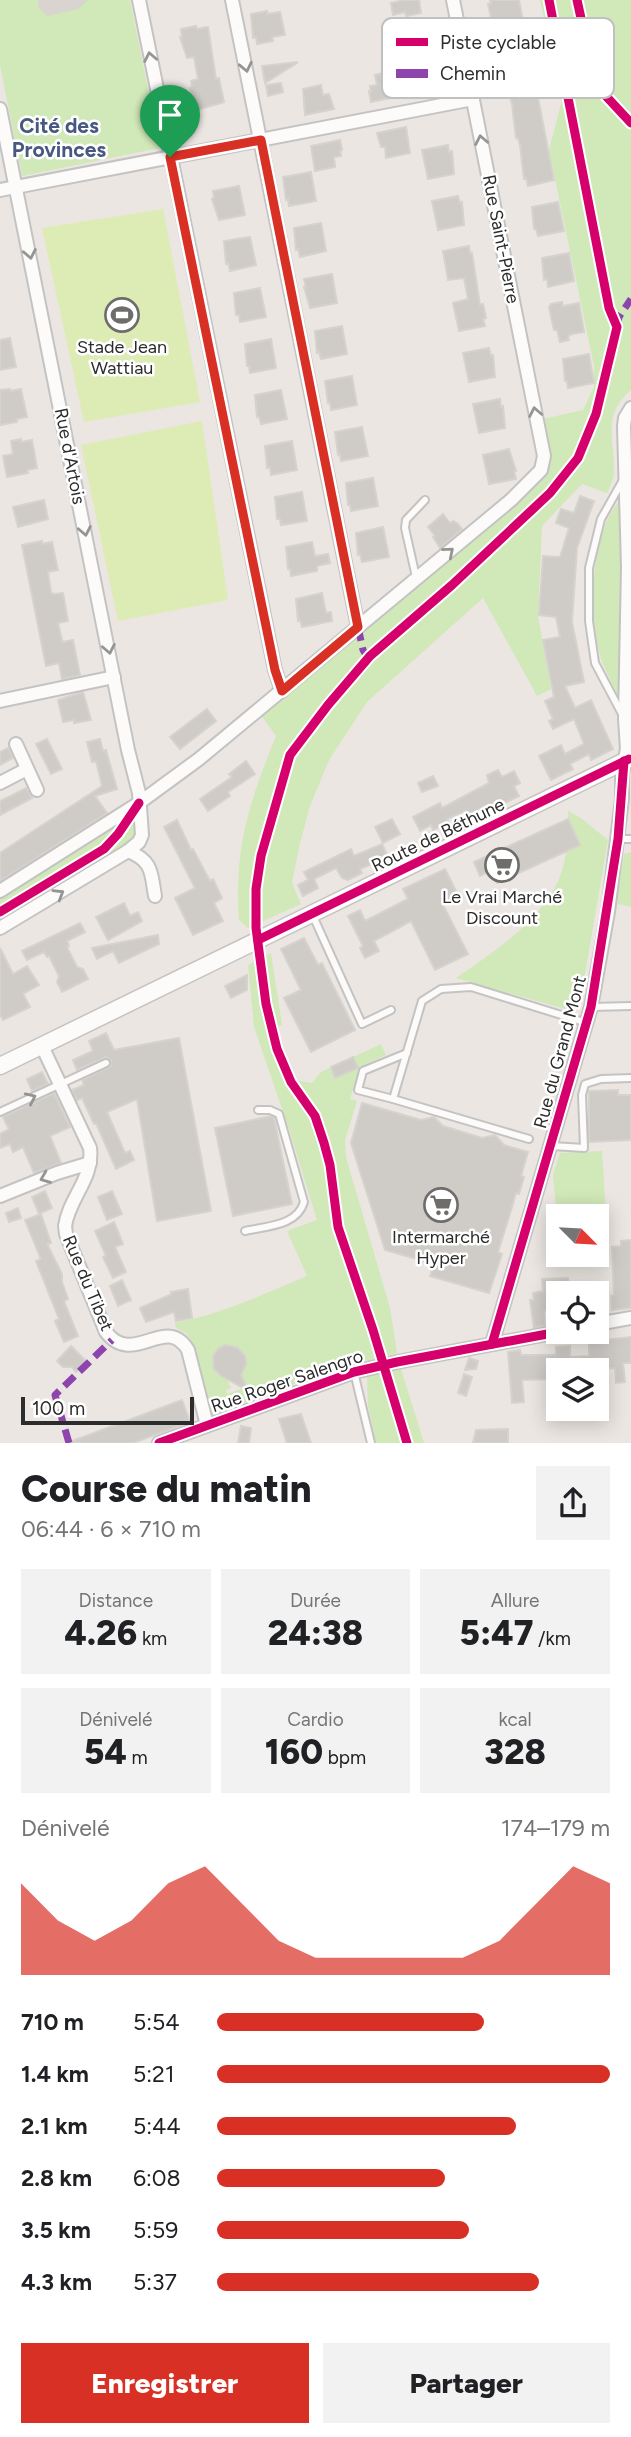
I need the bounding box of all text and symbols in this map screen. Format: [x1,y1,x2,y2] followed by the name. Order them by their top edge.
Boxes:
[382,18,614,98] legend
[440,31,556,54] text: Piste cyclable
[144,51,159,63] one-way arrow
[238,61,253,73] one-way arrow
[440,62,506,85] text: Chemin
[140,85,200,157] pin
[151,96,189,134] icon: arrive
[12,113,106,162] district label: Cité des Provinces
[475,134,490,146] one-way arrow
[478,173,524,305] street label: Rue Saint-Pierre
[21,248,36,260] one-way arrow
[103,296,141,334] sports icon: Stade Jean Wattiau
[77,336,167,379] place label: Stade Jean Wattiau
[50,406,90,506] street label: Rue d'Artois
[529,406,544,418] one-way arrow
[77,525,92,537] one-way arrow
[440,548,453,560] one-way arrow
[100,643,115,655] one-way arrow
[368,793,508,877] street label: Route de Béthune
[483,846,521,884] supermarket icon: Le Vrai Marché Discount
[442,886,562,929] place label: Le Vrai Marché Discount
[51,889,64,902] one-way arrow
[529,973,591,1131] street label: Rue du Grand Mont
[23,1092,36,1106] one-way arrow
[39,1170,52,1184] one-way arrow
[422,1186,460,1224] supermarket icon: Intermarché Hyper
[546,1204,609,1267] north arrow
[546,1204,609,1421] map controls
[392,1226,490,1269] place label: Intermarché Hyper
[58,1232,118,1334] street label: Rue du Tibet
[546,1281,609,1344] button: locate
[208,1345,366,1417] street label: Rue Roger Salengro
[546,1358,609,1421] button: layers
[21,1394,194,1426] scale bar
[32,1397,85,1420] text: 100 m
[21,1466,311,1512] text: Course du matin
[536,1466,610,1540] button: share
[21,1515,201,1543] text: 06:44 · 6 × 710 m
[79,1589,153,1612] text: Distance
[290,1589,341,1612] text: Durée
[491,1589,539,1612] text: Allure
[64,1612,137,1654] text: 4.26
[268,1612,363,1654] text: 24:38
[459,1612,533,1654] text: 5:47
[137,1627,167,1650] text: km
[533,1627,571,1650] text: /km
[79,1708,152,1731] text: Dénivelé
[287,1708,344,1731] text: Cardio
[499,1708,532,1731] text: kcal
[84,1731,127,1773] text: 54
[265,1731,323,1773] text: 160
[484,1731,546,1773] text: 328
[127,1746,148,1769] text: m
[323,1746,366,1769] text: bpm
[21,1814,109,1842] text: Dénivelé
[501,1814,610,1842] text: 174–179 m
[21,2008,84,2036] text: 710 m
[133,2008,180,2036] text: 5:54
[21,2060,89,2088] text: 1.4 km
[133,2060,174,2088] text: 5:21
[21,2112,88,2140] text: 2.1 km
[133,2112,181,2140] text: 5:44
[21,2164,92,2192] text: 2.8 km
[133,2164,181,2192] text: 6:08
[21,2216,91,2244] text: 3.5 km
[133,2216,178,2244] text: 5:59
[21,2268,92,2296] text: 4.3 km
[133,2268,177,2296] text: 5:37
[21,2343,309,2423] button: Enregistrer
[323,2343,610,2423] button: Partager

